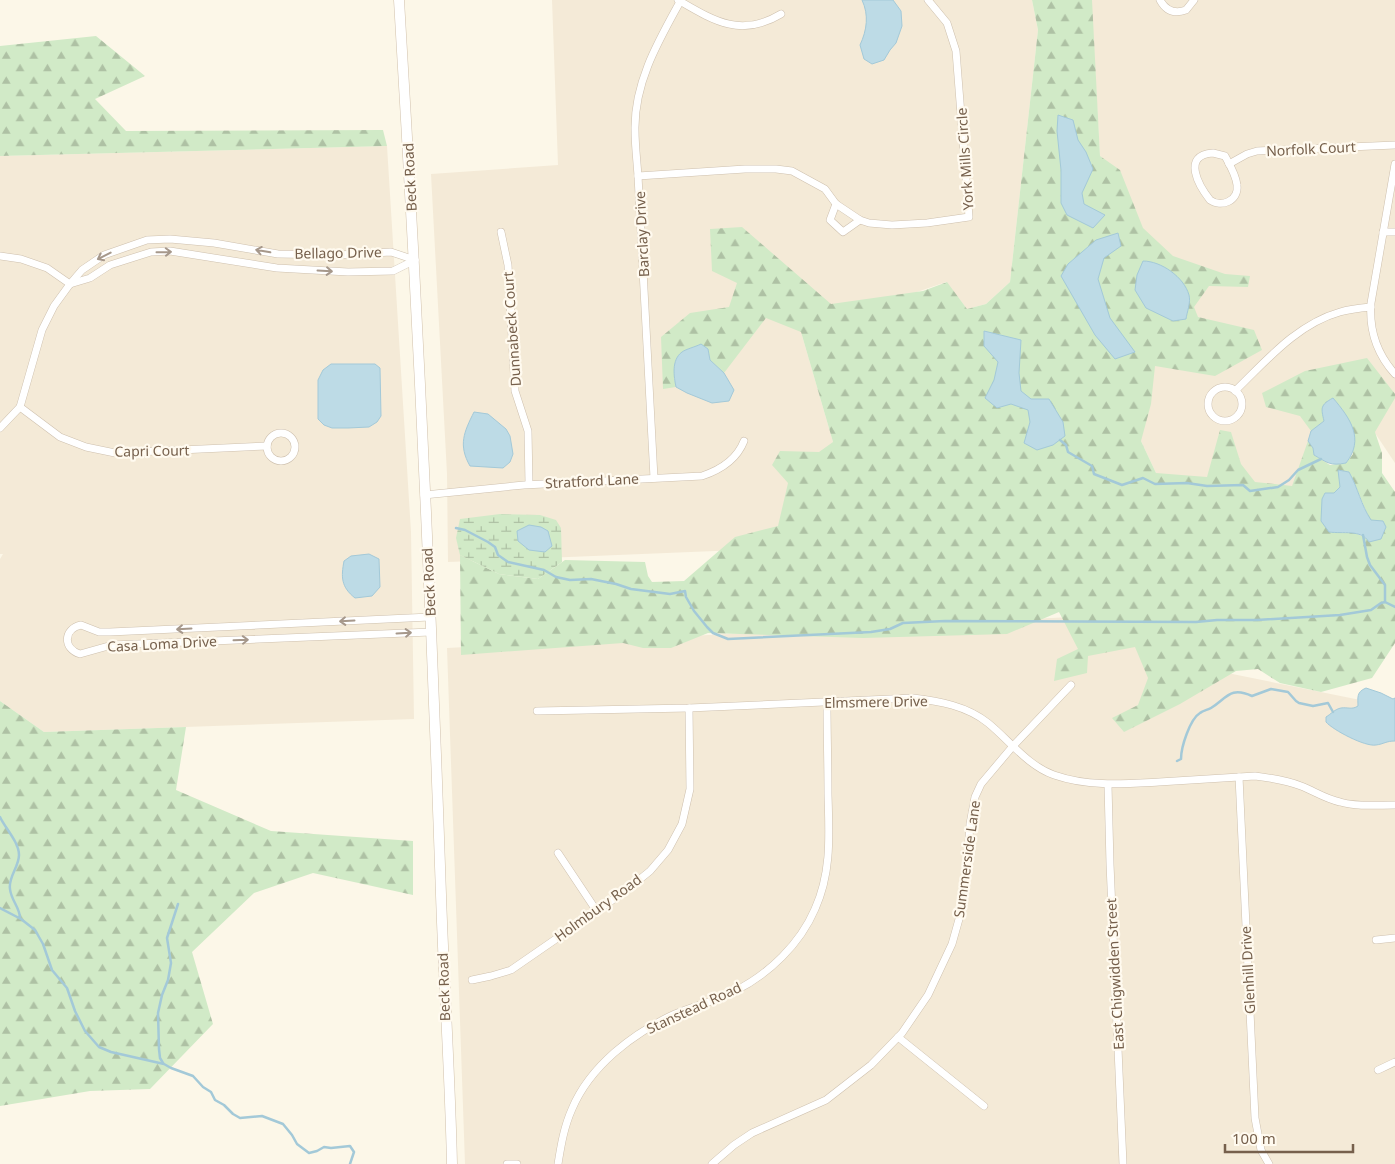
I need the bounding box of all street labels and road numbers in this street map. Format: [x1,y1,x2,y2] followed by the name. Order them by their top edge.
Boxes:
[951,107,978,211] street label: York Mills Circle
[1266,137,1356,160] street label: Norfolk Court
[398,142,421,212] street label: Beck Road
[630,190,653,277] street label: Barclay Drive
[294,242,382,263] street label: Bellago Drive
[498,271,525,387] street label: Dunnabeck Court
[114,440,190,461] street label: Capri Court
[545,469,639,492] street label: Stratford Lane
[417,547,440,617] street label: Beck Road
[107,631,217,656] street label: Casa Loma Drive
[824,691,928,712] street label: Elmsmere Drive
[949,799,984,919] street label: Summerside Lane
[550,870,645,946] street label: Holmbury Road
[1101,898,1128,1050] street label: East Chigwidden Street
[1236,925,1259,1015] street label: Glenhill Drive
[433,952,454,1022] street label: Beck Road
[643,977,744,1038] street label: Stanstead Road

